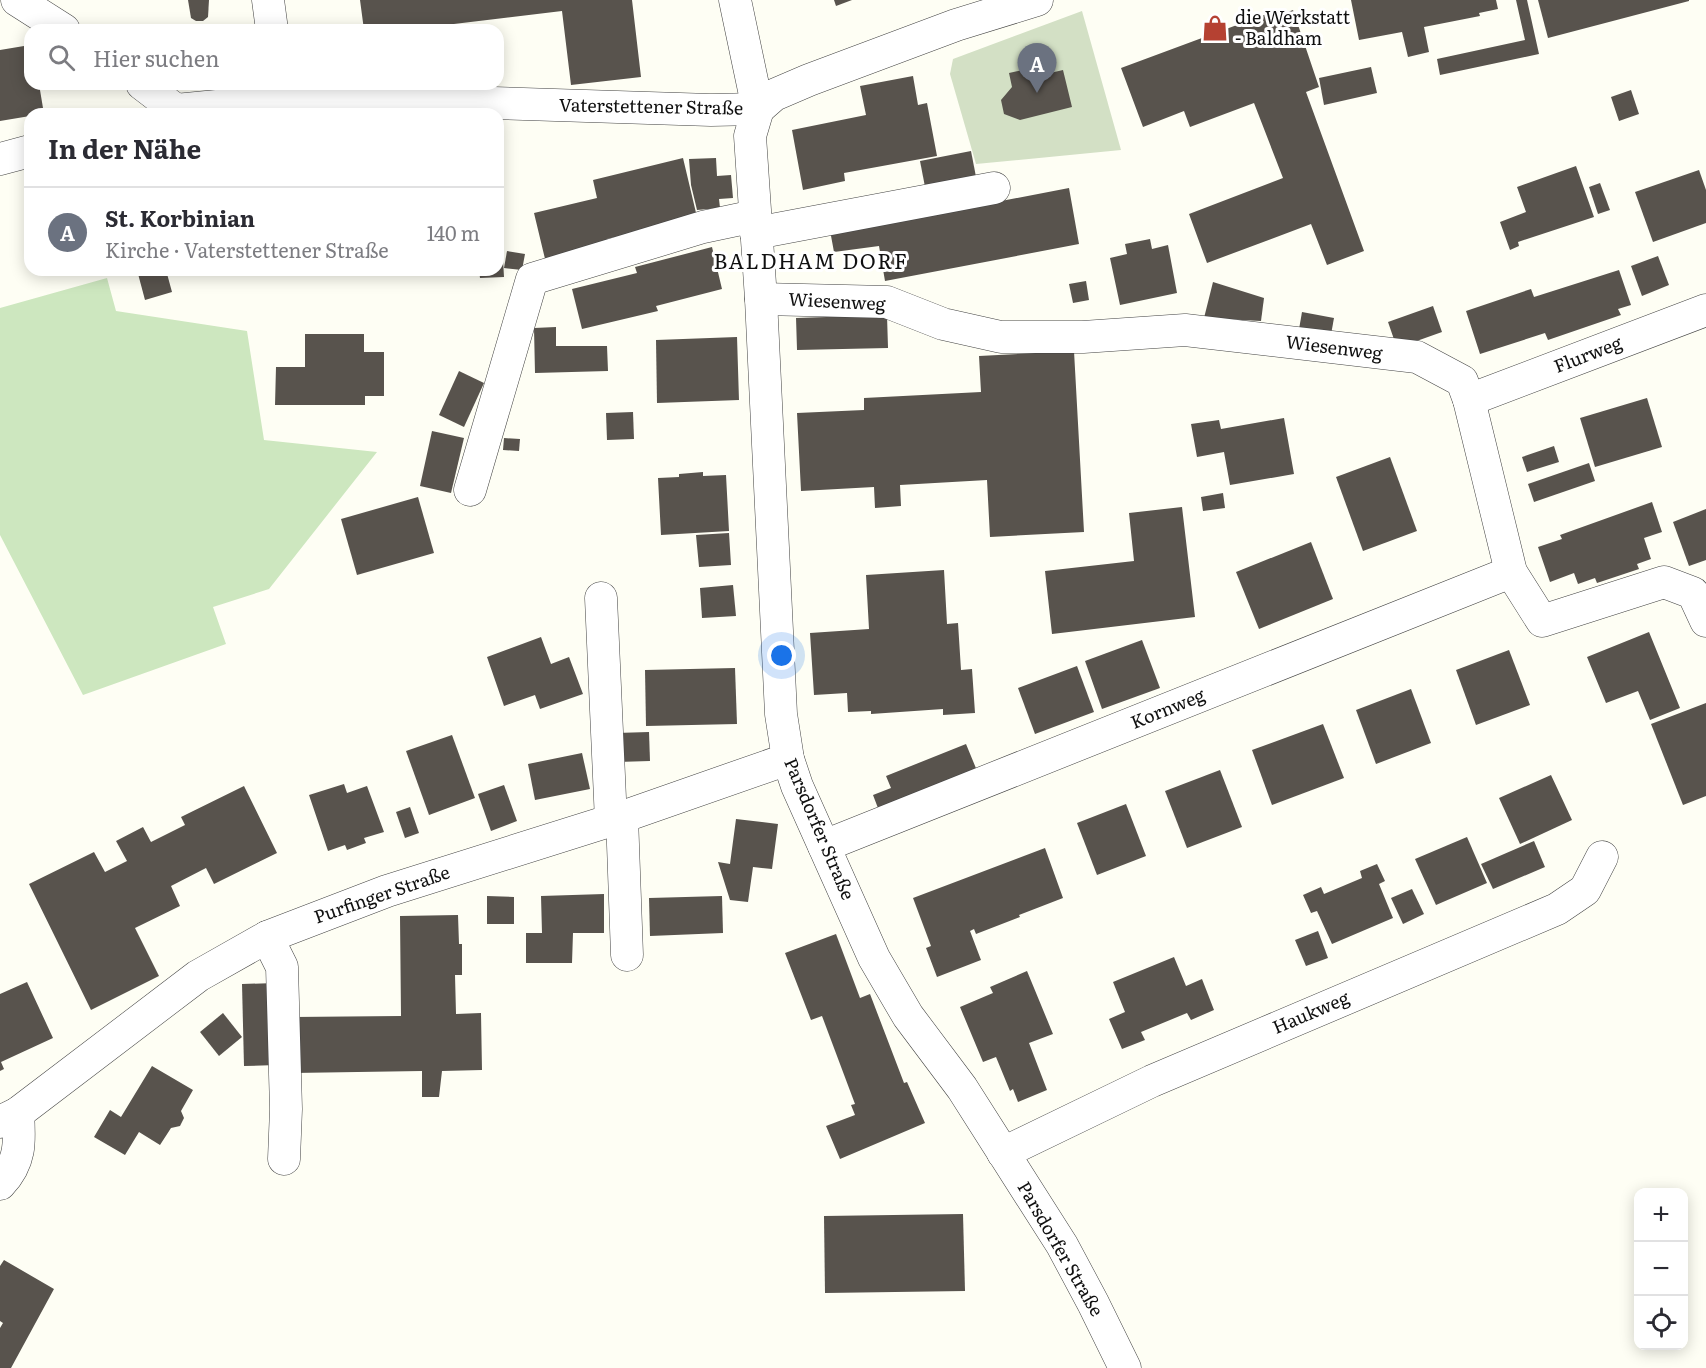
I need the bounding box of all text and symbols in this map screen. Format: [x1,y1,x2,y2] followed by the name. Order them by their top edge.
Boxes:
[1235,3,1351,51] place label: die Werkstatt - Baldham
[1200,13,1230,43] shop icon: die Werkstatt - Baldham
[24,24,504,90] search box
[45,41,78,74] icon: search
[93,41,220,74] text: Hier suchen
[1018,44,1056,93] pin: A
[559,90,743,121] street label: Vaterstettener Straße
[48,128,201,167] text: In der Nähe
[105,201,255,234] text: St. Korbinian
[60,217,75,247] text: A
[427,217,480,247] text: 140 m
[105,234,389,264] text: Kirche · Vaterstettener Straße
[714,244,908,275] district label: BALDHAM DORF
[788,284,887,317] street label: Wiesenweg
[1284,327,1385,366] street label: Wiesenweg
[1549,328,1626,379] street label: Flurweg
[767,641,796,670] your location
[1126,680,1210,735] street label: Kornweg
[778,753,863,904] street label: Parsdorfer Straße
[310,858,453,930] street label: Purfinger Straße
[1268,983,1354,1040] street label: Haukweg
[1012,1176,1111,1321] street label: Parsdorfer Straße
[1634,1188,1688,1350] map controls
[1634,1188,1688,1242] button: +
[1634,1242,1688,1296] button: −
[1634,1296,1688,1350] button: locate

